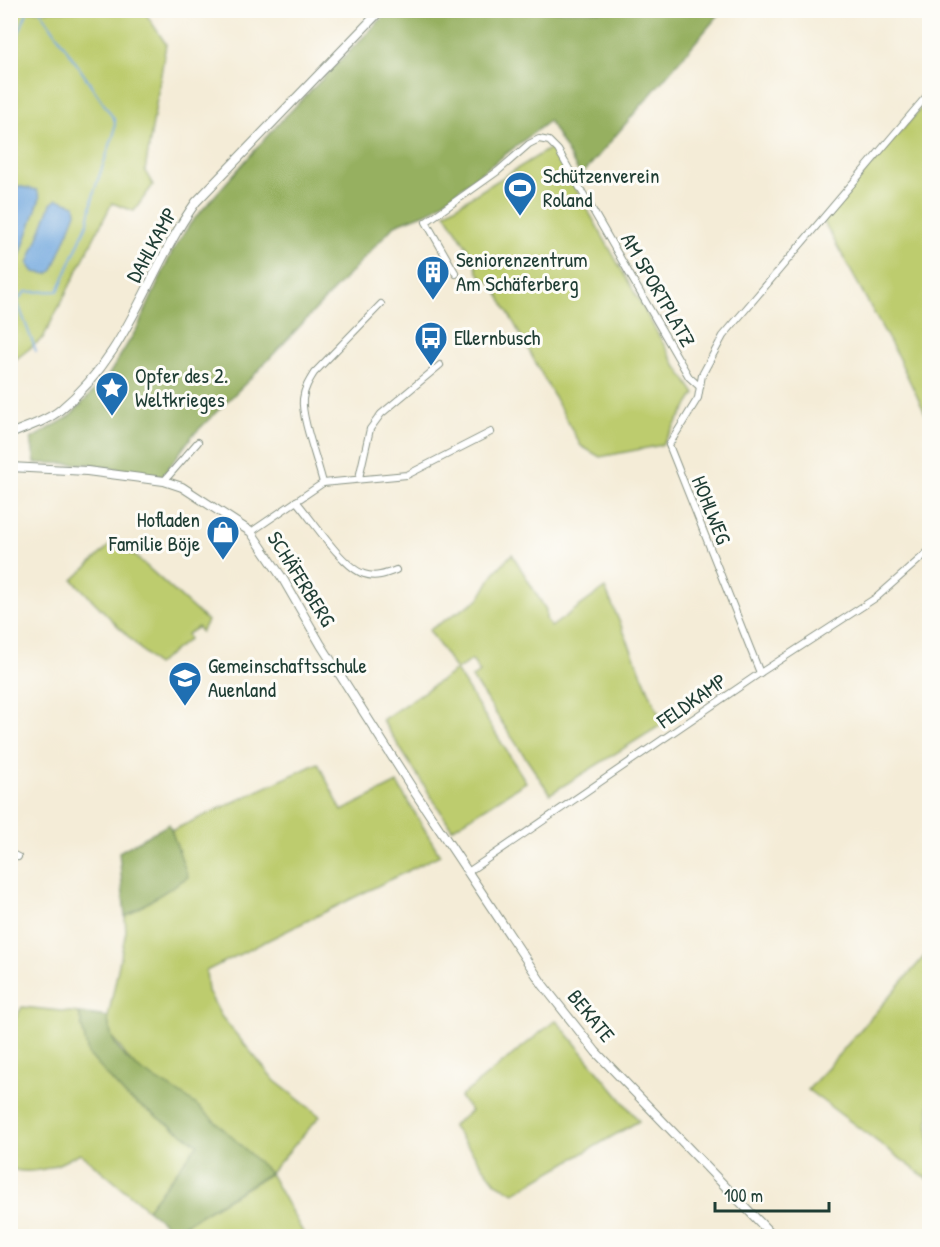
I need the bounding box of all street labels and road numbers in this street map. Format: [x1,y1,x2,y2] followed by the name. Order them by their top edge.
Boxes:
[119,202,184,288] street label: DAHLKAMP
[614,228,703,352] street label: AM SPORTPLATZ
[685,471,738,548] street label: HOHLWEG
[261,525,342,632] street label: SCHÄFERBERG
[650,666,732,736] street label: FELDKAMP
[561,983,622,1048] street label: BEKATE

